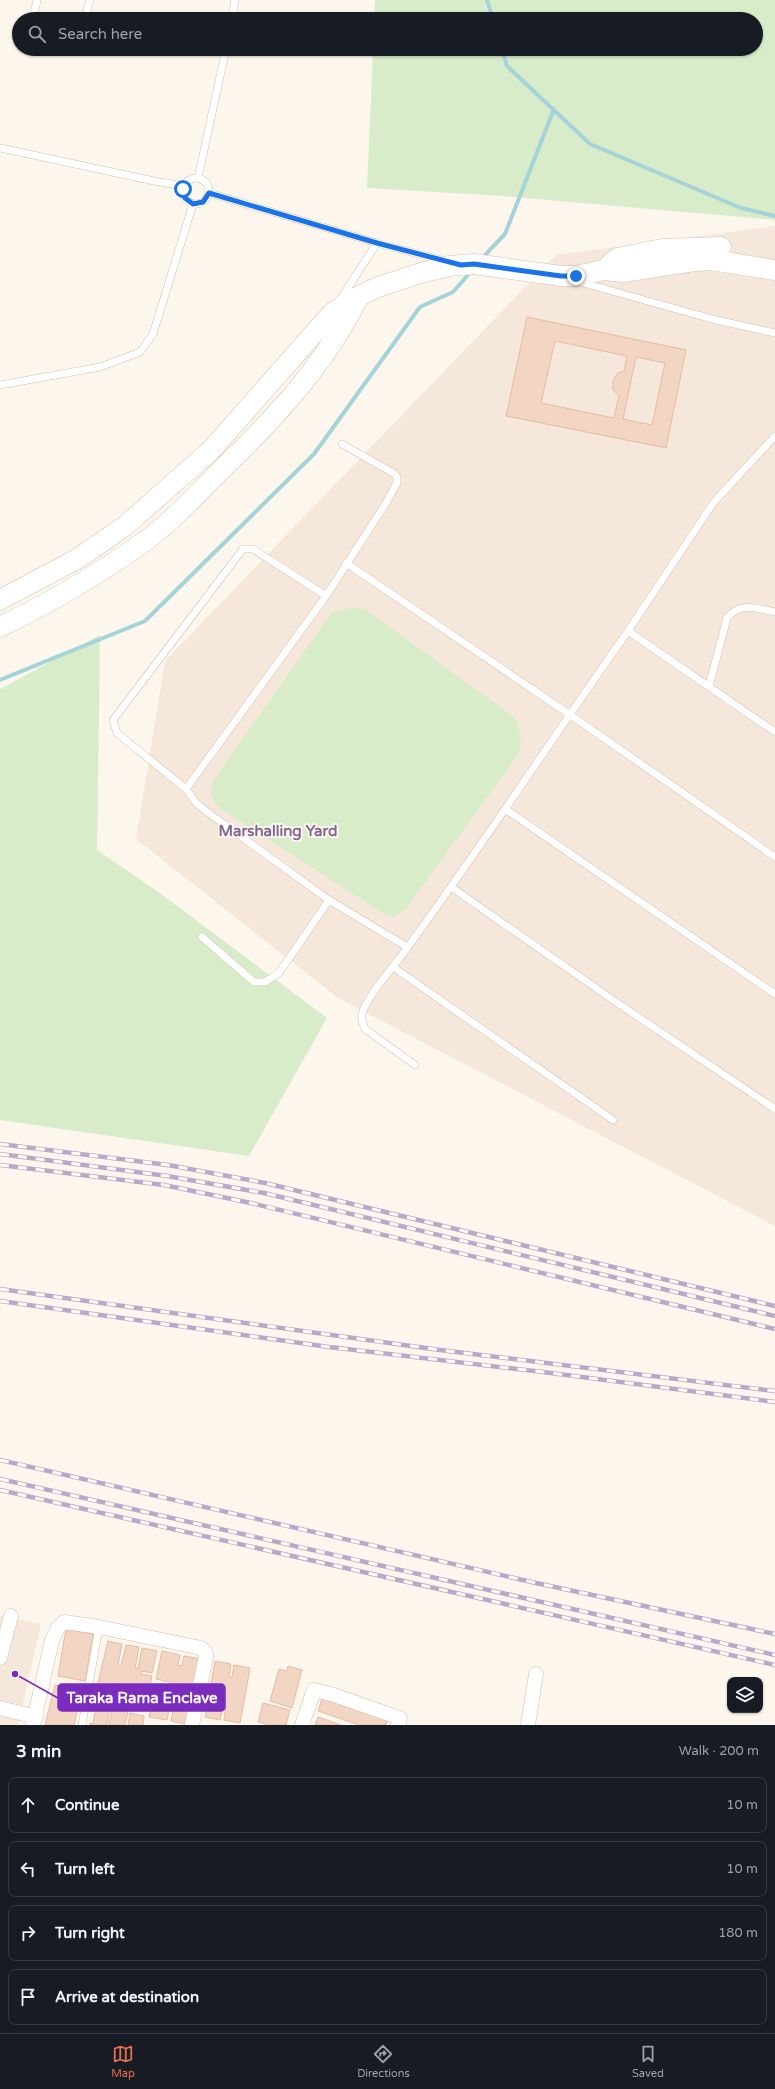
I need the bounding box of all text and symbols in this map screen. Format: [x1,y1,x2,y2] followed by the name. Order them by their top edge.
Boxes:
[12,12,763,56] search box
[26,23,48,45] icon: search
[58,25,142,43] text: Search here
[174,180,192,198] route start
[567,267,585,285] route end
[219,822,337,841] district label: Marshalling Yard
[727,1677,763,1713] map controls
[727,1677,763,1713] button: layers
[58,1684,225,1711] callout: Taraka Rama Enclave
[65,1689,218,1707] text: Taraka Rama Enclave
[16,1741,61,1762] text: 3 min
[679,1743,759,1759] text: Walk · 200 m
[17,1794,39,1816] icon: ahead
[55,1796,119,1814] text: Continue
[726,1797,758,1813] text: 10 m
[17,1858,39,1880] icon: left
[55,1860,115,1878] text: Turn left
[726,1861,758,1877] text: 10 m
[17,1922,39,1944] icon: right
[55,1924,125,1942] text: Turn right
[718,1925,758,1941] text: 180 m
[17,1986,39,2008] icon: arrive
[55,1988,199,2006] text: Arrive at destination
[111,2043,135,2080] tab: Map
[357,2043,410,2080] tab: Directions
[632,2043,664,2080] tab: Saved

